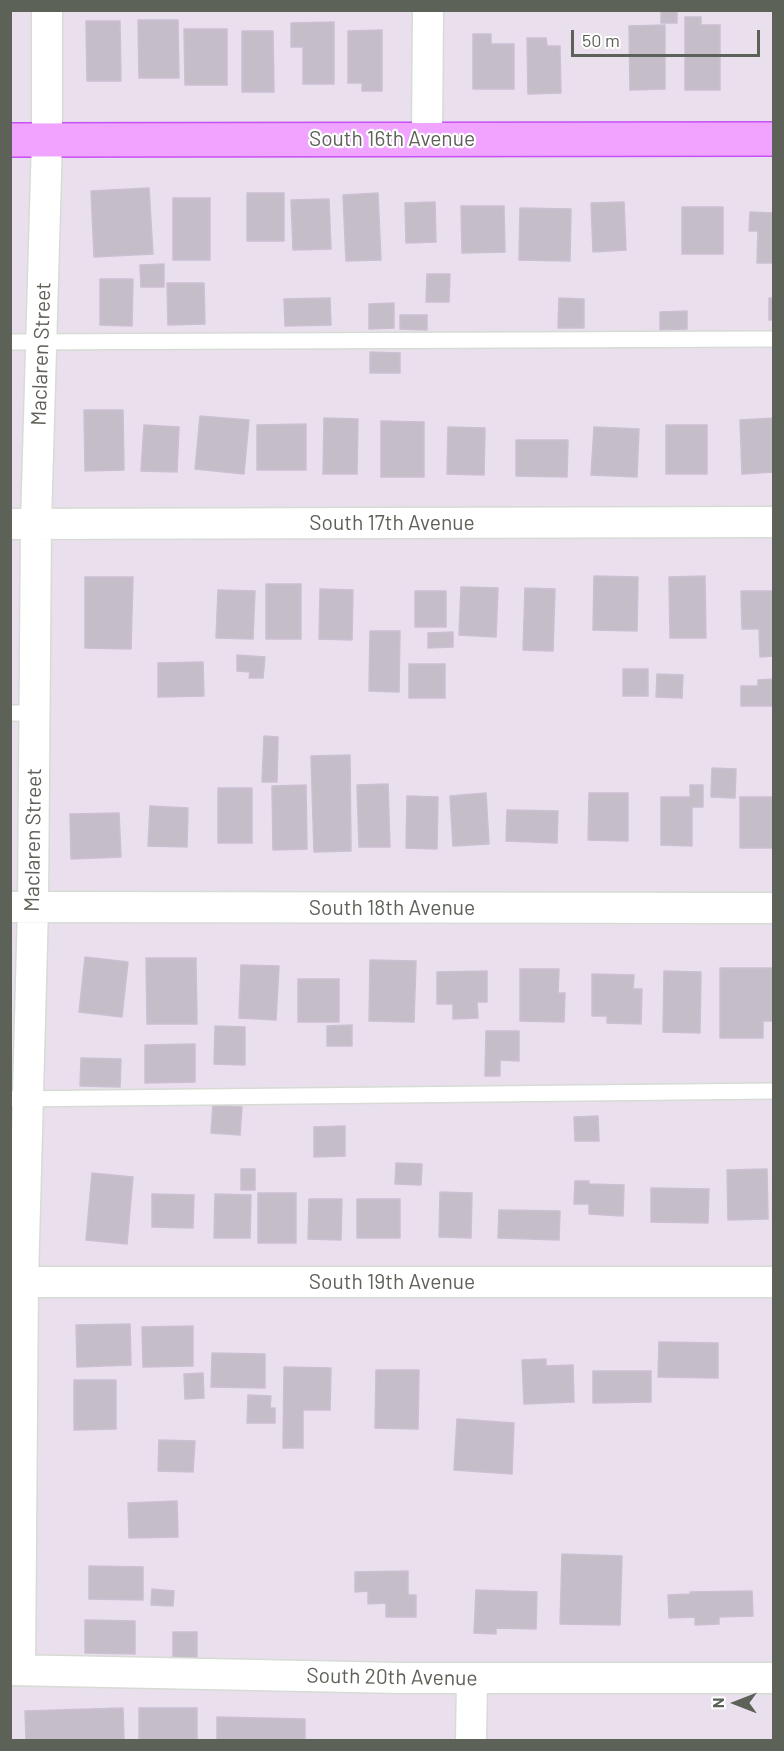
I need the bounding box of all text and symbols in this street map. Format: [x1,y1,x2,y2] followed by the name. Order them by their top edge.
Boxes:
[574,18,763,56] scale bar
[582,29,620,51] text: 50 m
[309,126,475,152] street label: South 16th Avenue
[26,282,56,426] street label: Maclaren Street
[309,510,475,536] street label: South 17th Avenue
[19,768,47,912] street label: Maclaren Street
[309,895,475,921] street label: South 18th Avenue
[309,1269,475,1295] street label: South 19th Avenue
[306,1663,478,1691] street label: South 20th Avenue
[706,1673,766,1733] north arrow
[708,1698,727,1708] text: N

